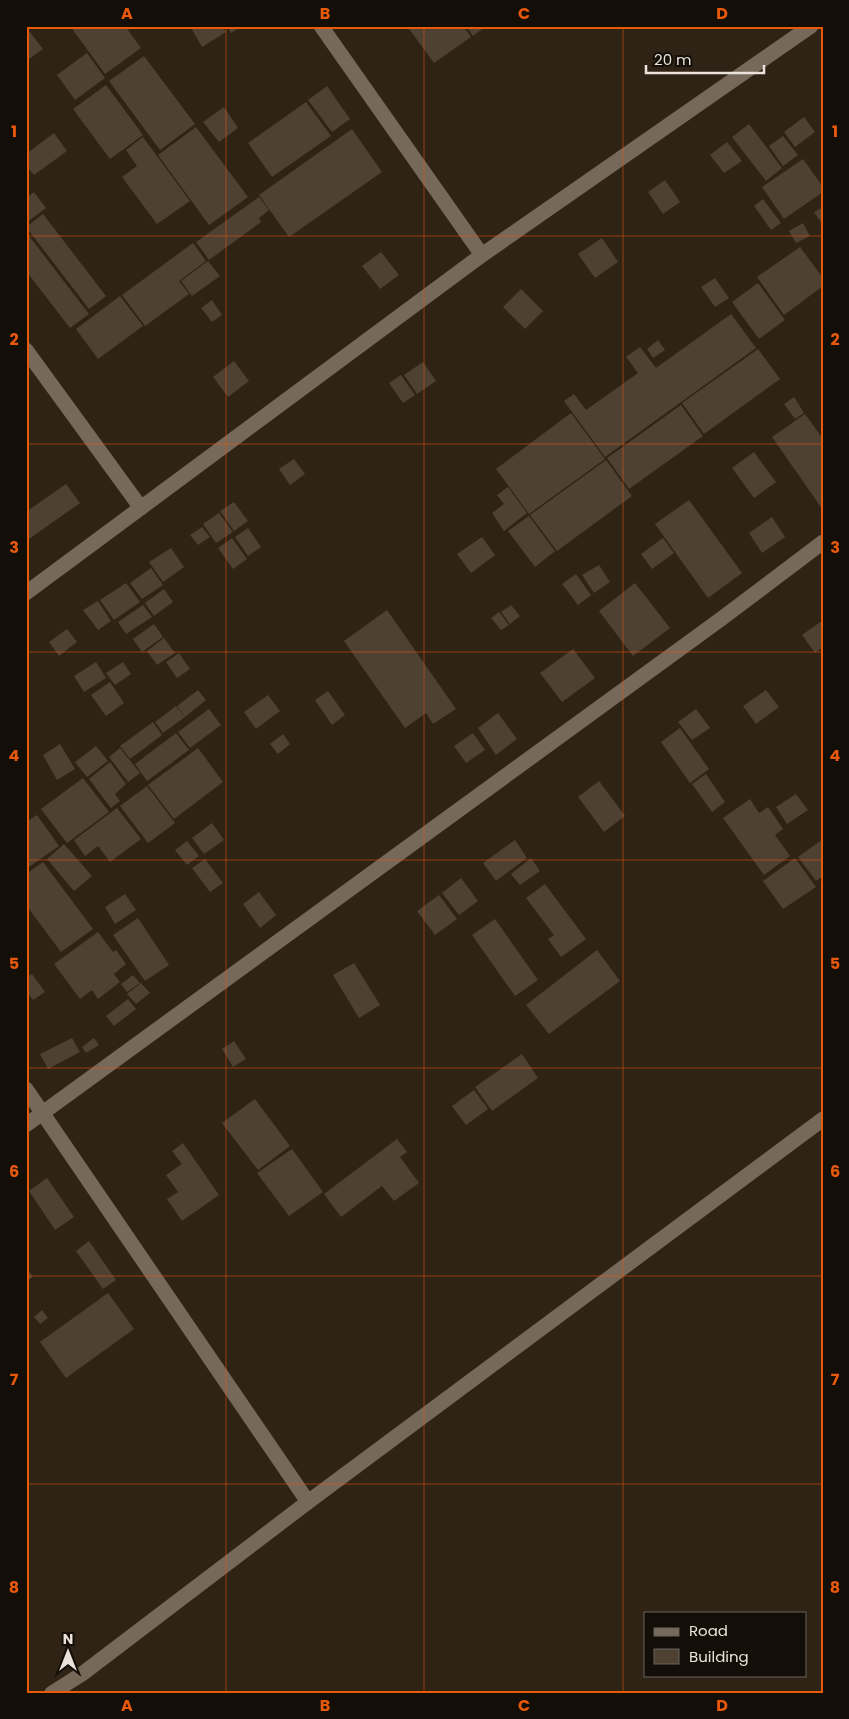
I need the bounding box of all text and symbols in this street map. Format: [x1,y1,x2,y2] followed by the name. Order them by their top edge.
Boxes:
[121,2,133,25] text: A
[320,2,330,25] text: B
[518,2,530,25] text: C
[716,2,728,25] text: D
[646,42,764,74] scale bar
[654,49,692,70] text: 20 m
[11,120,17,143] text: 1
[832,120,838,143] text: 1
[9,328,19,351] text: 2
[830,328,840,351] text: 2
[9,536,19,559] text: 3
[830,536,840,559] text: 3
[9,744,20,767] text: 4
[830,744,841,767] text: 4
[9,952,19,975] text: 5
[830,952,840,975] text: 5
[9,1160,19,1183] text: 6
[830,1160,840,1183] text: 6
[10,1368,19,1391] text: 7
[831,1368,840,1391] text: 7
[9,1576,19,1599] text: 8
[830,1576,840,1599] text: 8
[644,1612,806,1676] legend
[689,1620,728,1641] text: Road
[42,1626,92,1676] north arrow
[63,1629,73,1649] text: N
[689,1646,749,1667] text: Building
[121,1694,133,1717] text: A
[320,1694,330,1717] text: B
[518,1694,530,1717] text: C
[716,1694,728,1717] text: D

